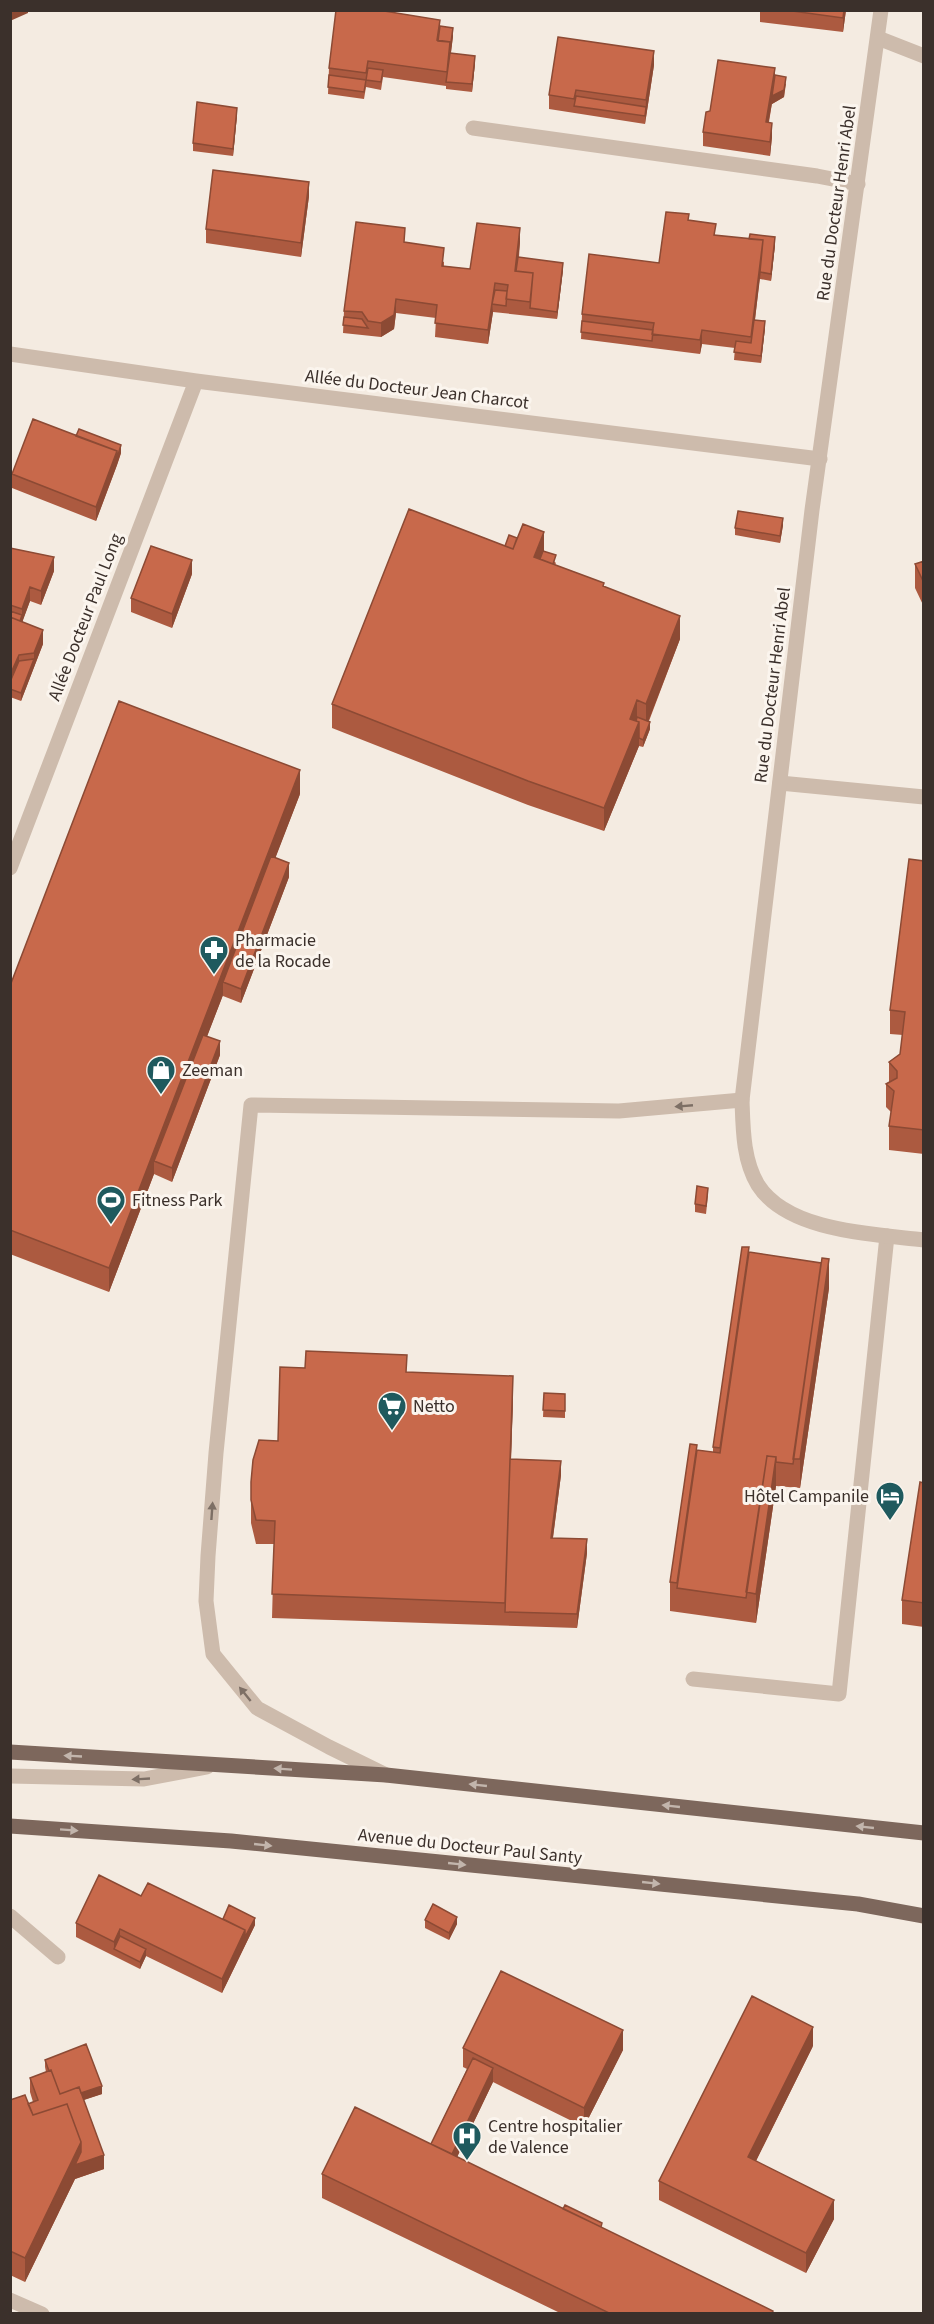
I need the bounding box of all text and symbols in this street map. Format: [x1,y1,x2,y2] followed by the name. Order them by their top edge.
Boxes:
[810,104,863,302] street label: Rue du Docteur Henri Abel
[304,363,530,416] street label: Allée du Docteur Jean Charcot
[42,530,129,704] street label: Allée Docteur Paul Long
[748,586,797,784] street label: Rue du Docteur Henri Abel
[235,928,331,974] place label: Pharmacie de la Rocade
[198,934,230,976] pharmacy icon: Pharmacie de la Rocade
[145,1054,177,1096] shop icon: Zeeman
[182,1058,243,1083] place label: Zeeman
[674,1101,693,1111] one-way arrow
[95,1184,127,1226] sports icon: Fitness Park
[132,1188,223,1213] place label: Fitness Park
[376,1390,408,1432] supermarket icon: Netto
[413,1394,455,1419] place label: Netto
[874,1480,906,1522] hotel icon: Hôtel Campanile
[744,1484,869,1509] place label: Hôtel Campanile
[207,1501,216,1520] one-way arrow
[239,1686,252,1702] one-way arrow
[64,1751,83,1761] one-way arrow
[274,1764,293,1773] one-way arrow
[131,1774,150,1783] one-way arrow
[468,1780,487,1790] one-way arrow
[662,1801,681,1811] one-way arrow
[357,1822,584,1871] street label: Avenue du Docteur Paul Santy
[856,1822,875,1831] one-way arrow
[59,1826,78,1835] one-way arrow
[254,1840,273,1850] one-way arrow
[448,1859,467,1869] one-way arrow
[642,1878,661,1888] one-way arrow
[488,2114,623,2160] place label: Centre hospitalier de Valence
[451,2120,483,2162] hospital icon: Centre hospitalier de Valence

